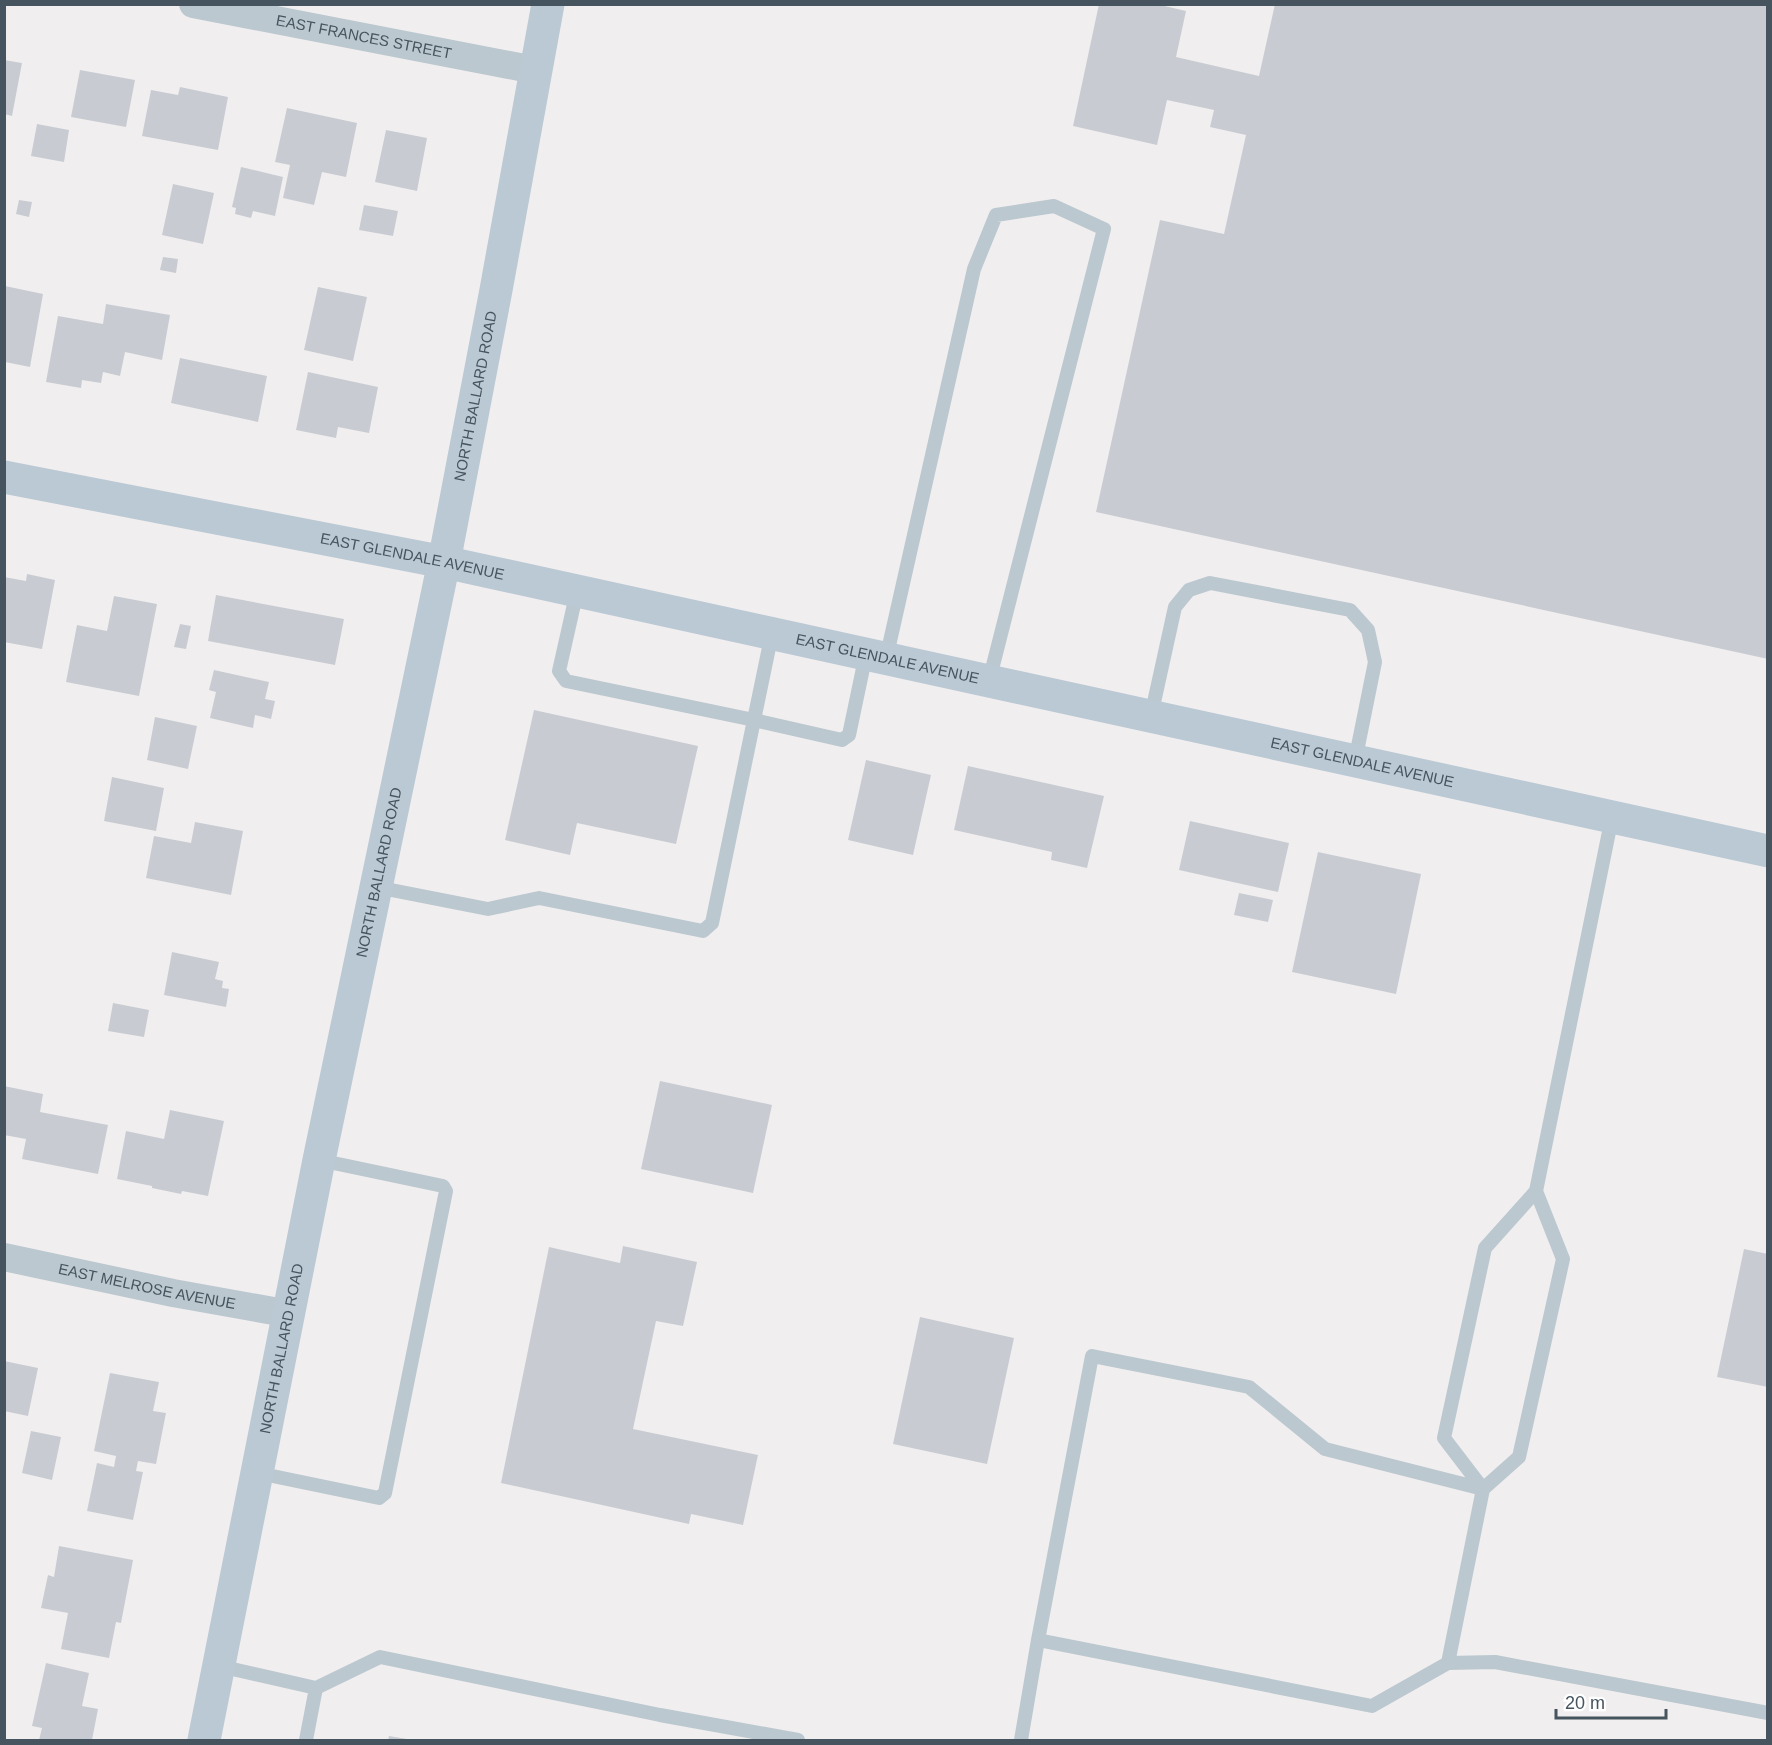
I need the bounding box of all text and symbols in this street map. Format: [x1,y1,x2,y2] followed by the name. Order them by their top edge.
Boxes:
[275,11,453,62] street label: EAST FRANCES STREET
[451,309,500,483] street label: NORTH BALLARD ROAD
[319,529,506,583] street label: EAST GLENDALE AVENUE
[794,630,981,687] street label: EAST GLENDALE AVENUE
[1269,734,1456,790] street label: EAST GLENDALE AVENUE
[353,786,405,959] street label: NORTH BALLARD ROAD
[57,1260,237,1312] street label: EAST MELROSE AVENUE
[256,1262,306,1435] street label: NORTH BALLARD ROAD
[1556,1682,1666,1720] scale bar
[1565,1693,1605,1713] text: 20 m

